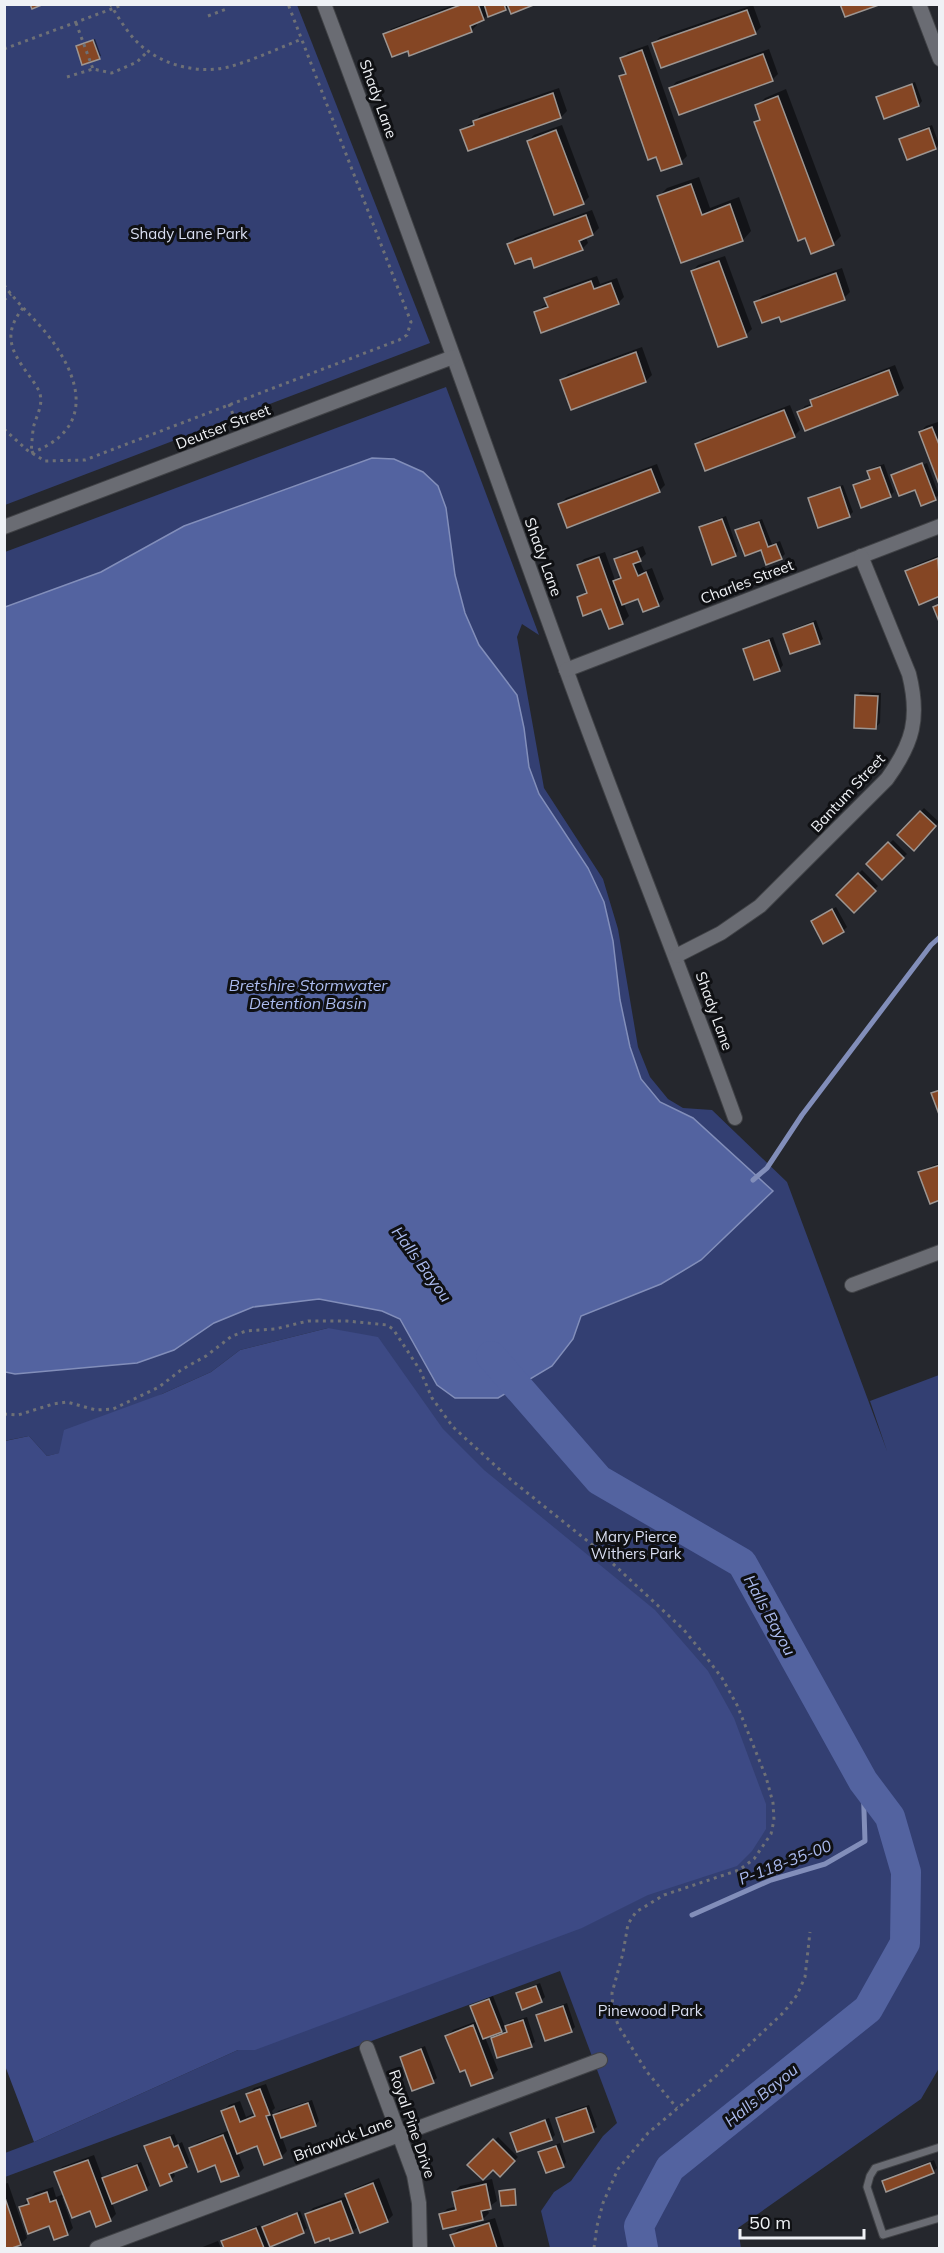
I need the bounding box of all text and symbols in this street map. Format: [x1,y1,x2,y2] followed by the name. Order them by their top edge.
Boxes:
[355,57,401,141] street label: Shady Lane
[130,224,248,243] park label: Shady Lane Park
[173,400,273,453] street label: Deutser Street
[520,515,566,599] street label: Shady Lane
[698,555,796,608] street label: Charles Street
[806,749,889,836] street label: Bantum Street
[691,969,737,1053] street label: Shady Lane
[229,975,388,1013] water label: Bretshire Stormwater Detention Basin
[388,1222,456,1306] water label: Halls Bayou
[591,1527,682,1563] park label: Mary Pierce Withers Park
[740,1571,800,1659] water label: Halls Bayou
[736,1835,835,1889] water label: P-118-35-00
[598,2001,703,2020] park label: Pinewood Park
[720,2059,802,2131] water label: Halls Bayou
[385,2067,440,2181] street label: Royal Pine Drive
[291,2112,395,2165] street label: Briarwick Lane
[740,2202,864,2240] scale bar
[749,2211,791,2234] text: 50 m

